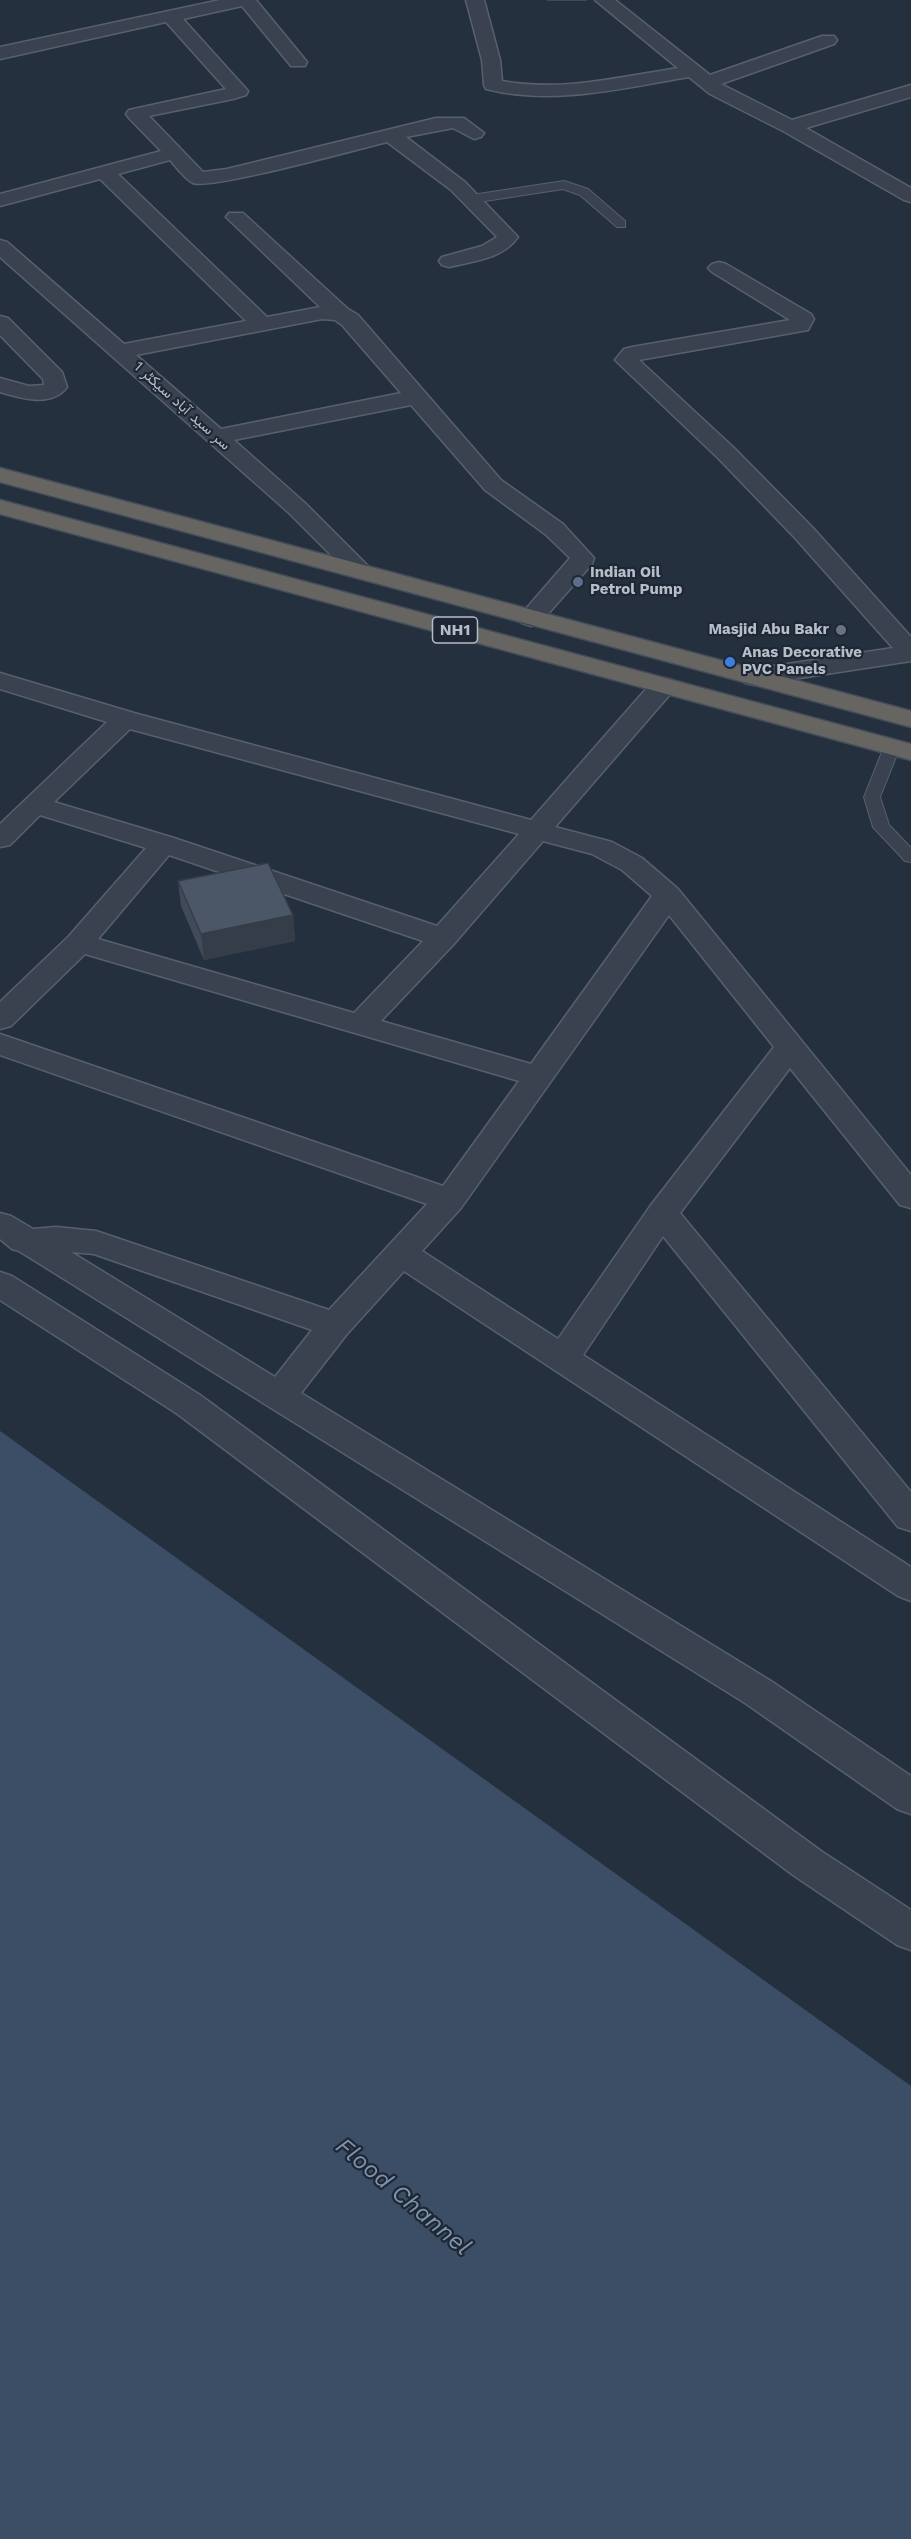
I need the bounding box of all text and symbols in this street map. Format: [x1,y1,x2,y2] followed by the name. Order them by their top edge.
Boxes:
[130,358,234,454] street label: سر سید آباد سیکٹر 1
[590,564,682,599] place label: Indian Oil Petrol Pump
[571,575,585,589] marker: Indian Oil Petrol Pump
[432,617,478,643] road number: NH1
[708,621,829,639] place label: Masjid Abu Bakr
[834,623,848,637] marker: Masjid Abu Bakr
[742,644,862,679] place label: Anas Decorative PVC Panels
[723,655,737,669] marker: Anas Decorative PVC Panels
[330,2132,476,2262] water label: Flood Channel

